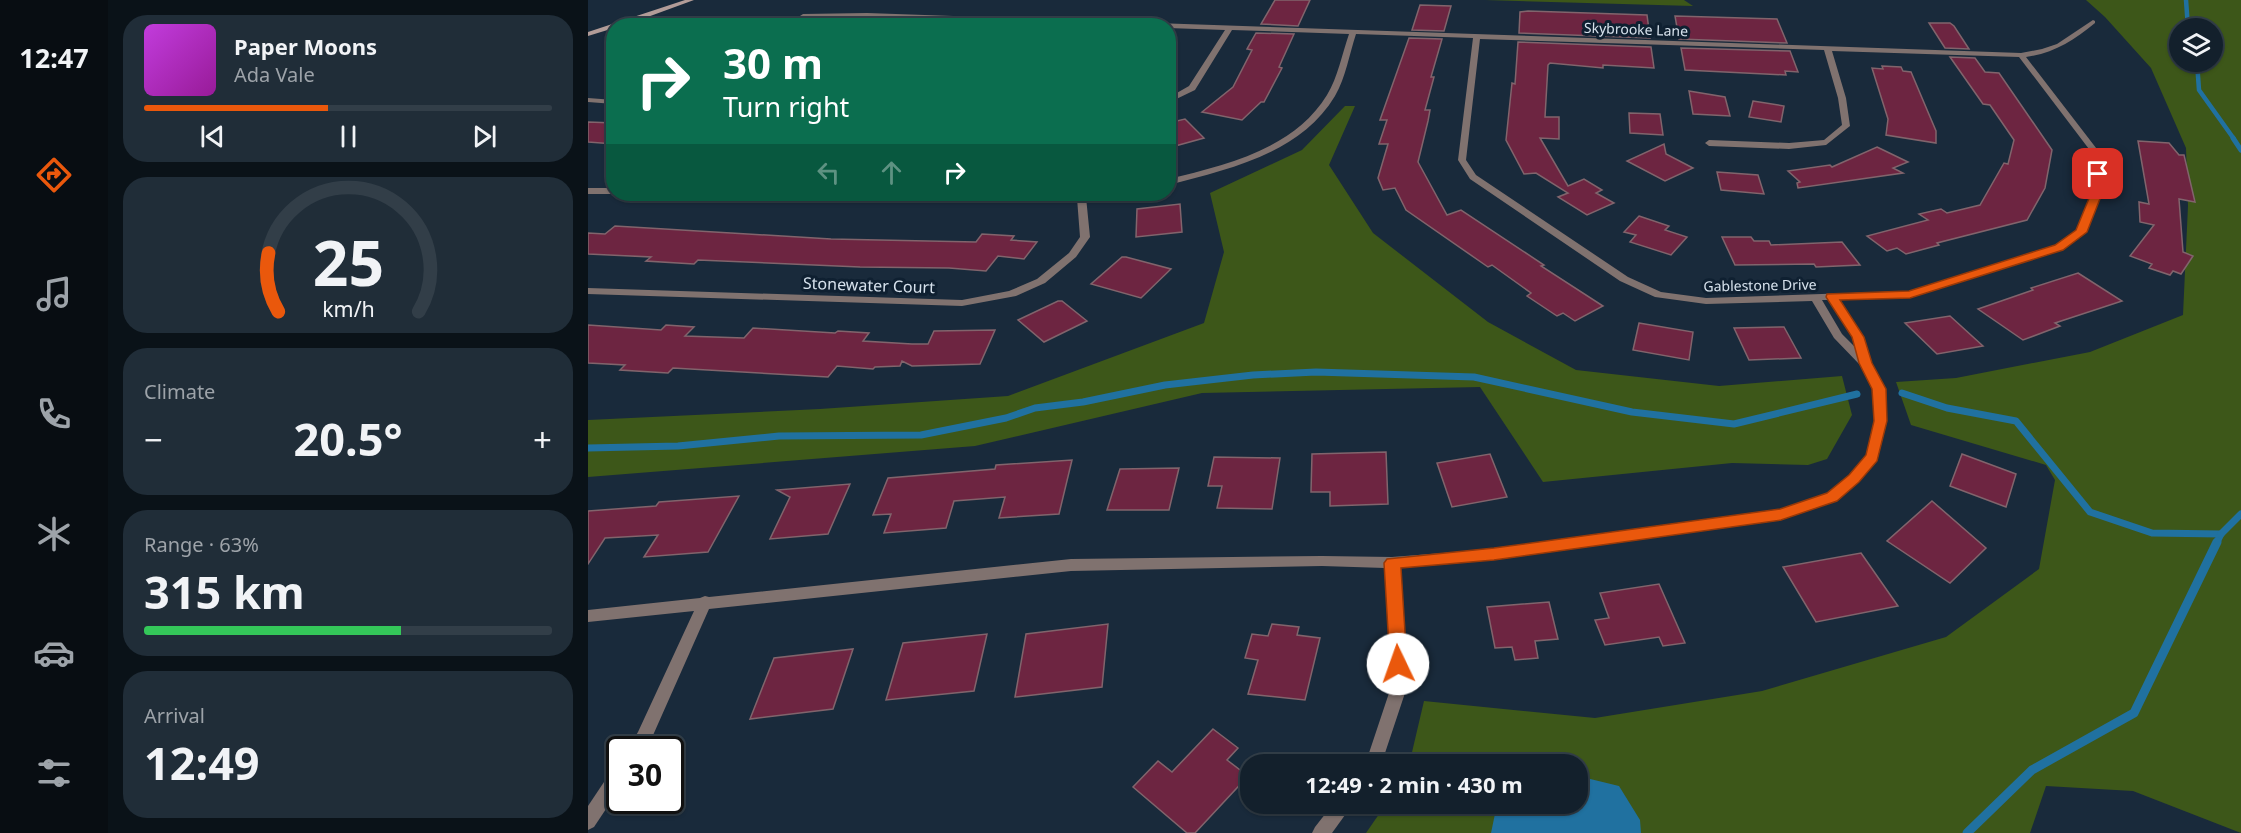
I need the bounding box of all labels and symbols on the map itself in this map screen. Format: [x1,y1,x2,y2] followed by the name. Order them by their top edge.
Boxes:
[1584,18,1688,40] street label: Skybrooke Lane
[2072,148,2123,199] pin
[803,272,936,298] street label: Stonewater Court
[1703,275,1817,295] street label: Gablestone Drive
[1366,632,1430,696] position arrow
[606,736,684,814] speed limit sign: 30

